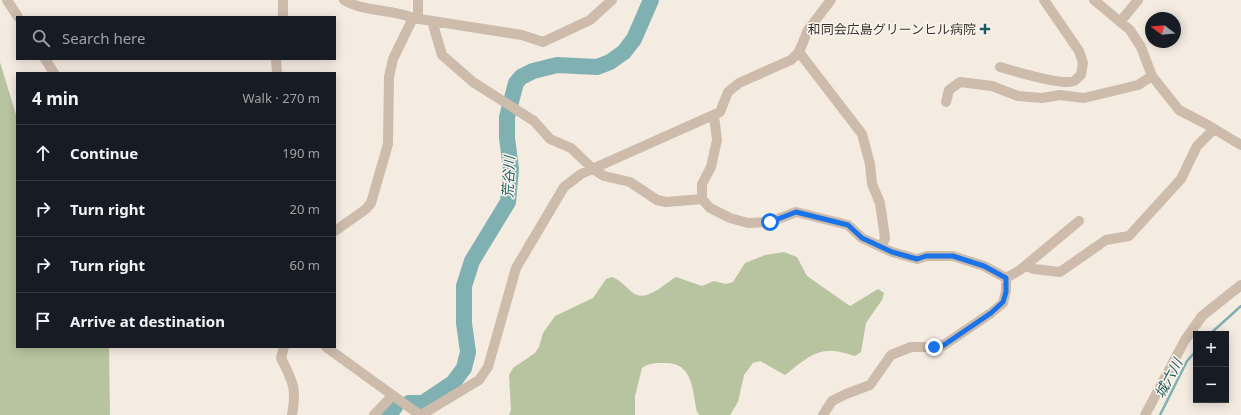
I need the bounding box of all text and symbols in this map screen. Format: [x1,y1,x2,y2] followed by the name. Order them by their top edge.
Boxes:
[1145,12,1181,48] north arrow
[16,16,336,60] search box
[808,20,976,38] place label: 和同会広島グリーンヒル病院
[979,23,991,35] marker: 和同会広島グリーンヒル病院
[30,27,52,49] icon: search
[62,28,145,48] text: Search here
[32,87,79,110] text: 4 min
[242,89,320,107] text: Walk · 270 m
[32,142,54,164] icon: ahead
[70,143,138,163] text: Continue
[282,144,320,162] text: 190 m
[497,154,519,198] water label: 荒谷川
[32,198,54,220] icon: right
[70,199,145,219] text: Turn right
[290,200,320,218] text: 20 m
[761,213,779,231] route start
[32,254,54,276] icon: right
[70,255,145,275] text: Turn right
[290,256,320,274] text: 60 m
[32,310,54,332] icon: arrive
[70,311,225,331] text: Arrive at destination
[1193,331,1229,403] map controls
[1193,331,1229,367] button: +
[925,338,943,356] route end
[1150,353,1187,401] water label: 城六川
[1193,367,1229,403] button: −

